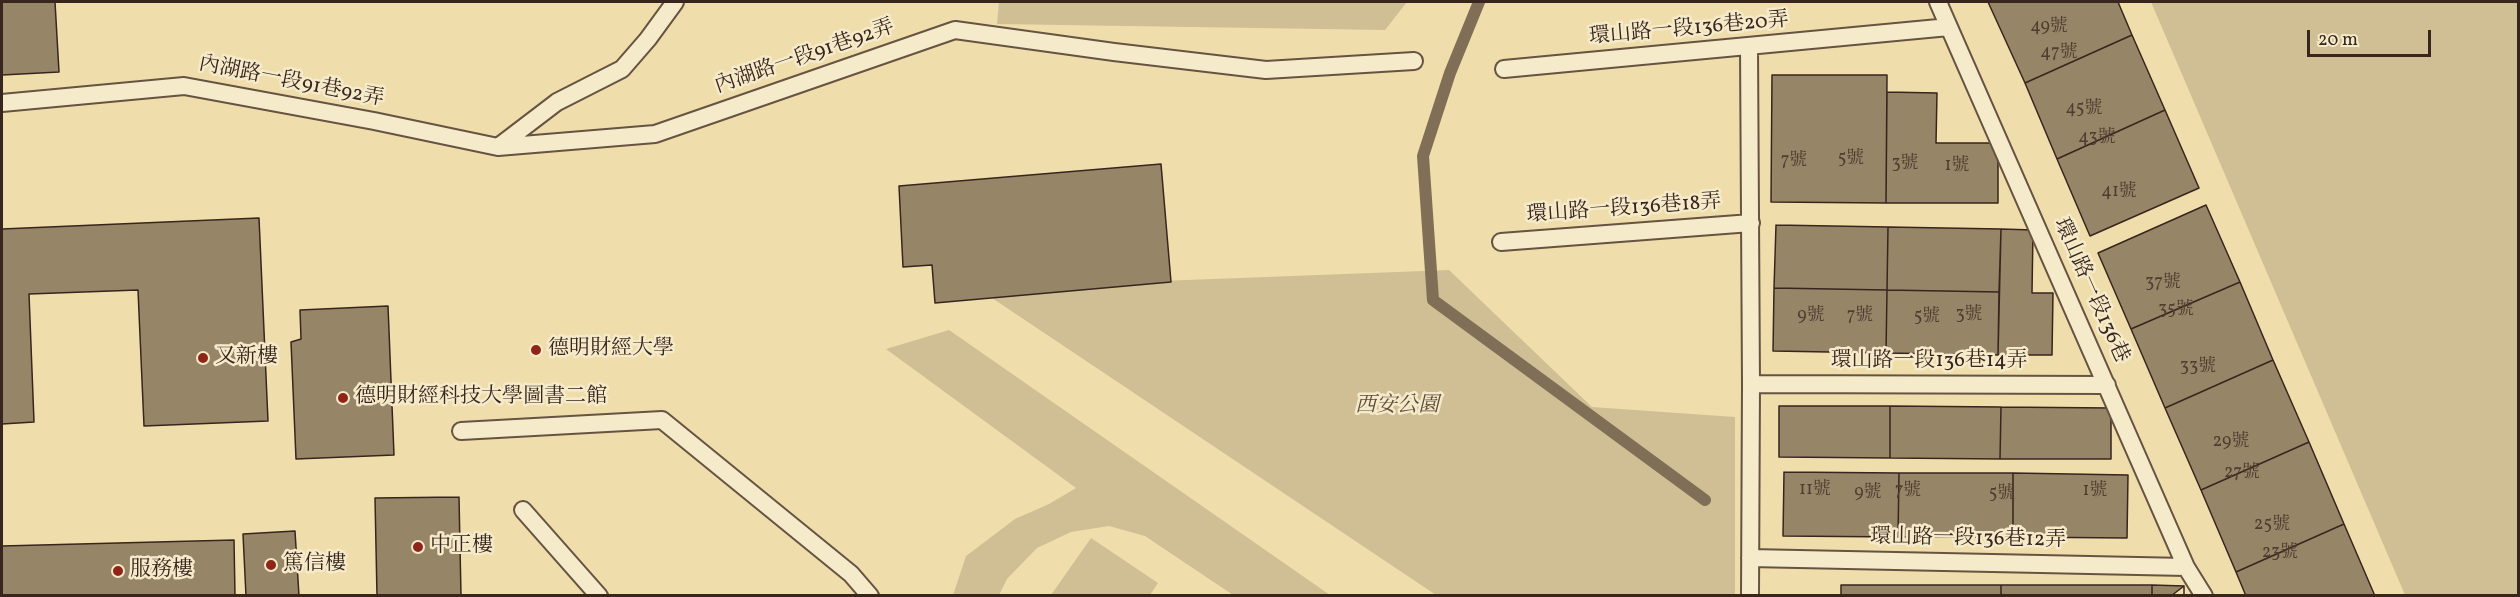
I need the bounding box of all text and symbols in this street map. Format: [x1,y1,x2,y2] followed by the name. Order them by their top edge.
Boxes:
[1588,9,1790,51] street label: 環山路一段136巷20弄
[712,15,898,101] street label: 內湖路一段91巷92弄
[2030,17,2068,39] house number: 49號
[2310,18,2434,56] scale bar
[2318,28,2358,53] text: 20 m
[2040,43,2078,65] house number: 47號
[196,53,386,113] street label: 內湖路一段91巷92弄
[2066,99,2102,121] house number: 45號
[2078,128,2116,150] house number: 43號
[1838,149,1864,171] house number: 5號
[1781,151,1807,173] house number: 7號
[1891,154,1919,176] house number: 3號
[1945,156,1969,178] house number: 1號
[2101,182,2137,204] house number: 41號
[1526,191,1722,229] street label: 環山路一段136巷18弄
[2047,215,2133,367] street label: 環山路一段136巷
[2145,273,2181,295] house number: 37號
[2158,300,2194,322] house number: 35號
[1955,305,1983,327] house number: 3號
[1797,306,1825,328] house number: 9號
[1847,306,1873,328] house number: 7號
[1914,307,1940,329] house number: 5號
[548,337,674,363] place label: 德明財經大學
[529,343,543,357] marker: 德明財經大學
[215,345,278,371] place label: 又新樓
[1830,349,2028,375] street label: 環山路一段136巷14弄
[196,351,210,365] marker: 又新樓
[2180,357,2216,379] house number: 33號
[355,385,607,411] place label: 德明財經科技大學圖書二館
[336,391,350,405] marker: 德明財經科技大學圖書二館
[1355,394,1439,420] park label: 西安公園
[2213,432,2249,454] house number: 29號
[2224,463,2260,485] house number: 27號
[1799,480,1831,502] house number: 11號
[1895,481,1921,503] house number: 7號
[2083,481,2107,503] house number: 1號
[1854,483,1882,505] house number: 9號
[1989,484,2015,506] house number: 5號
[2254,515,2290,537] house number: 25號
[1870,526,2066,554] street label: 環山路一段136巷12弄
[430,534,493,560] place label: 中正樓
[411,540,425,554] marker: 中正樓
[2262,543,2298,565] house number: 23號
[283,552,346,578] place label: 篤信樓
[130,558,193,584] place label: 服務樓
[264,558,278,572] marker: 篤信樓
[111,564,125,578] marker: 服務樓

